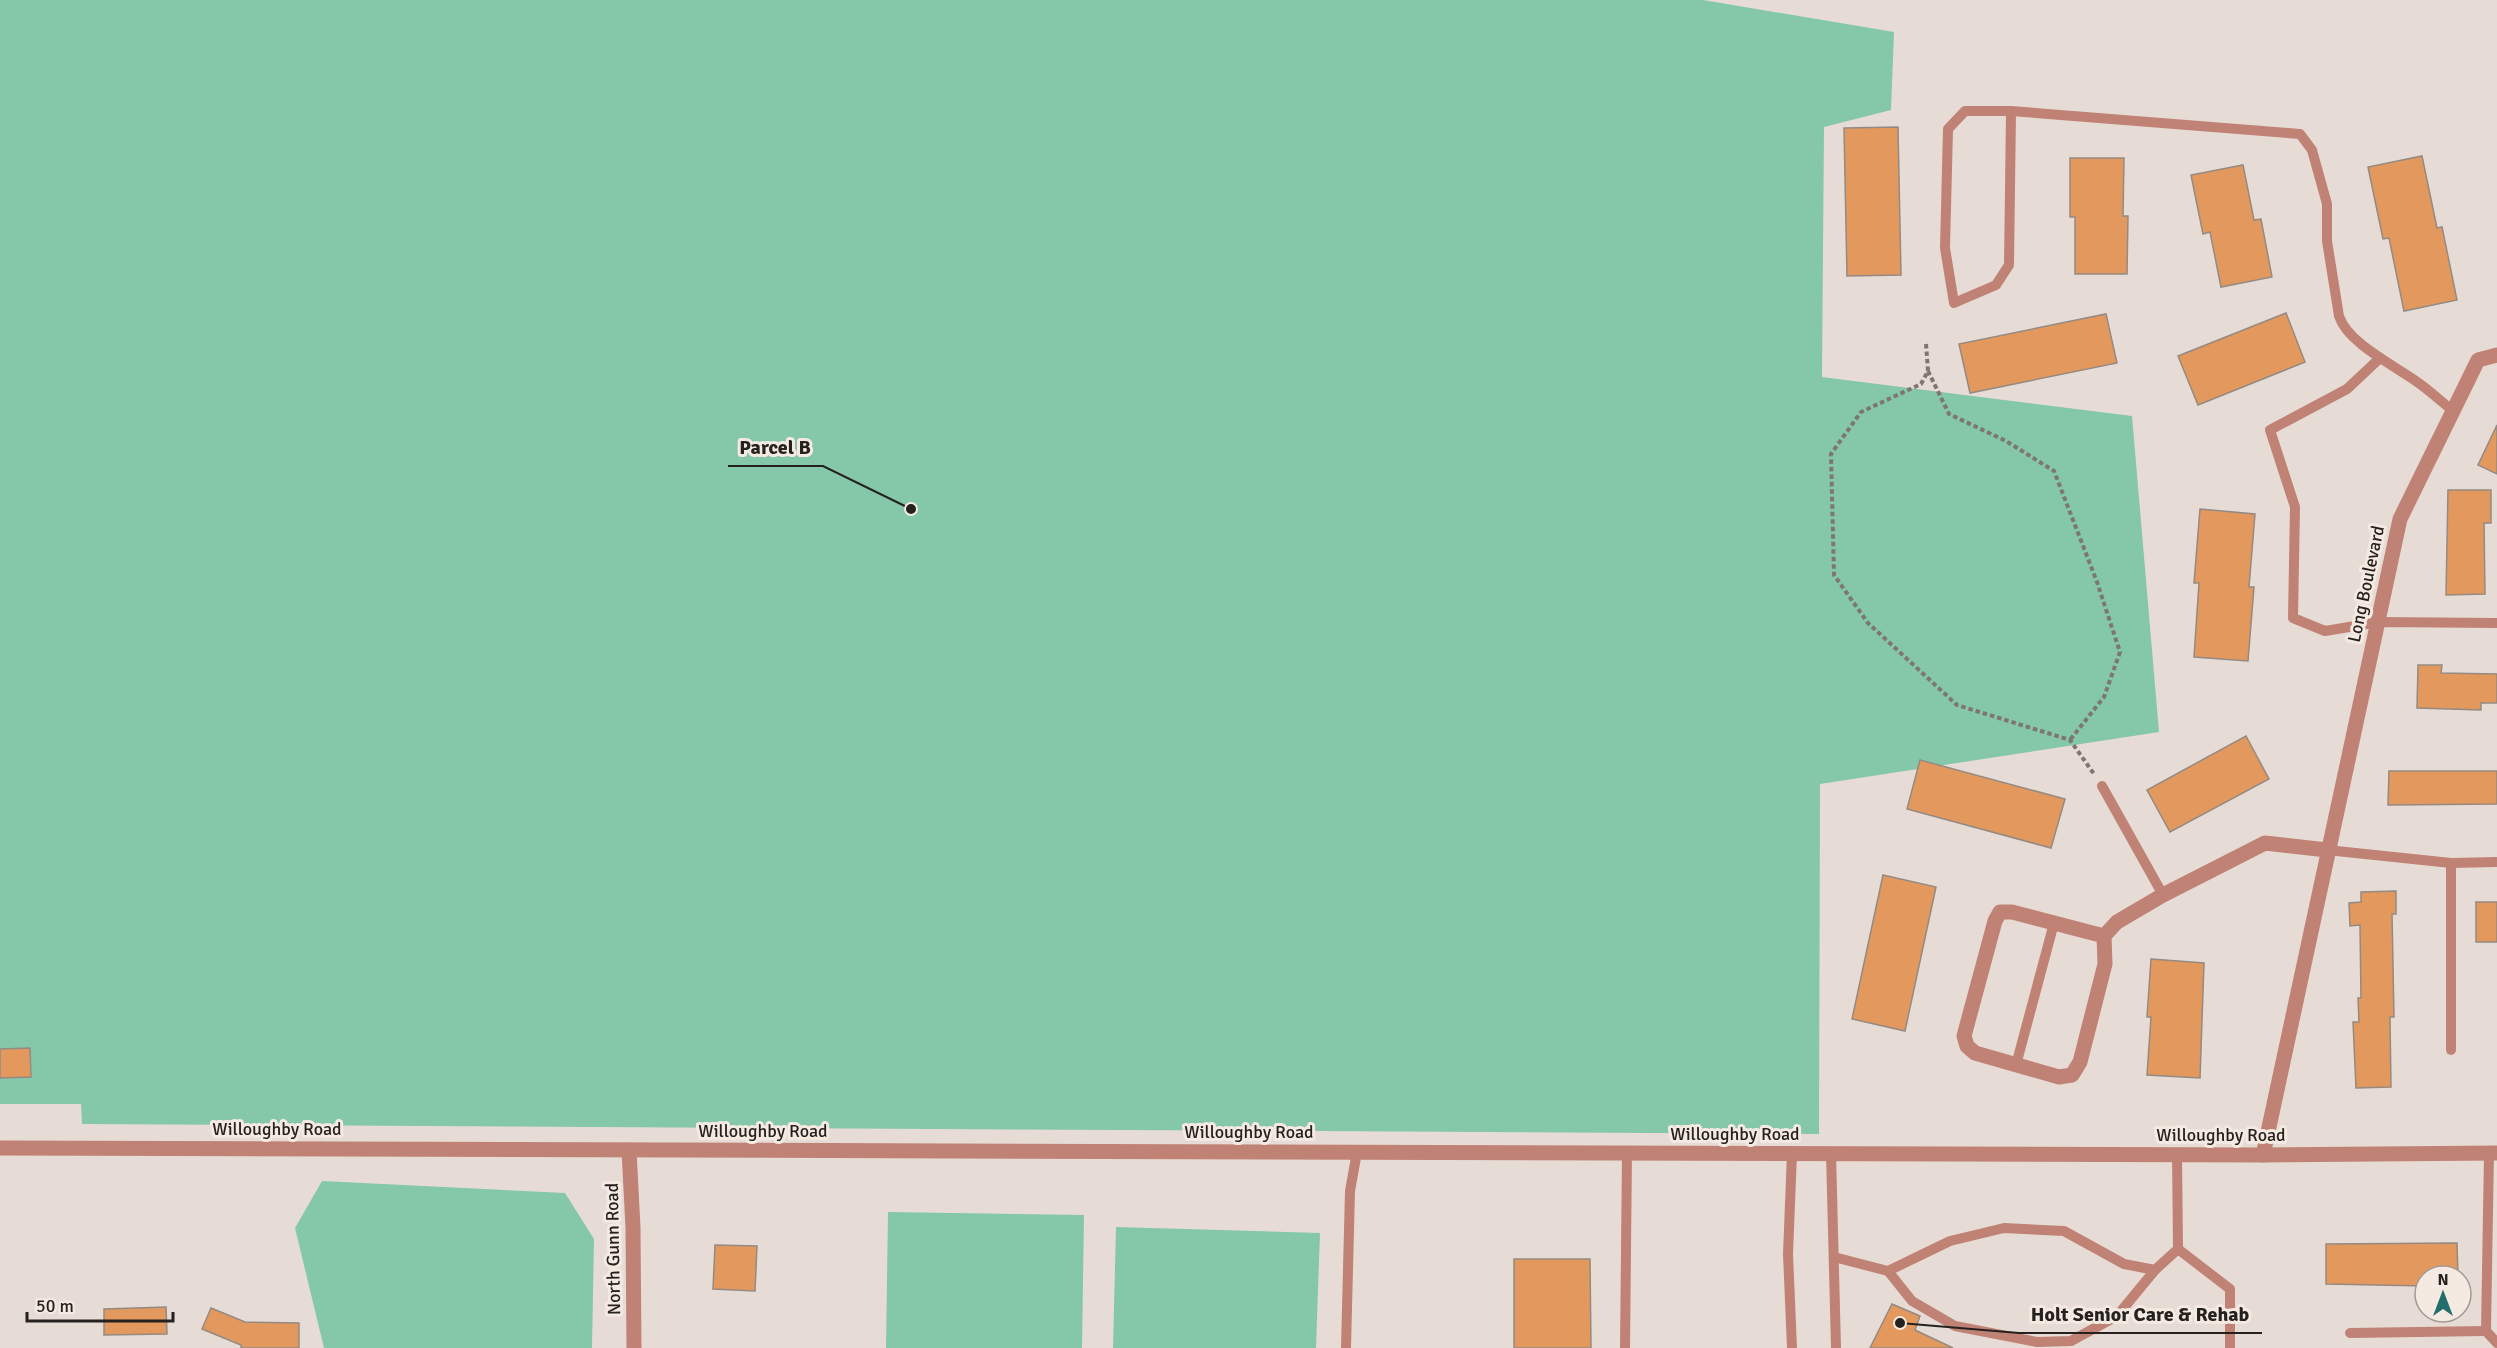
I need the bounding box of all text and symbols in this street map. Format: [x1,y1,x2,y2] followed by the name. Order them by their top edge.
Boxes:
[728,428,823,466] callout: Parcel B
[739,435,811,460] text: Parcel B
[2343,524,2389,644] street label: Long Boulevard
[212,1118,342,1140] street label: Willoughby Road
[698,1120,828,1142] street label: Willoughby Road
[1184,1121,1314,1143] street label: Willoughby Road
[1670,1123,1800,1145] street label: Willoughby Road
[2156,1124,2286,1146] street label: Willoughby Road
[601,1183,625,1315] street label: North Gunn Road
[2413,1264,2473,1324] north arrow
[2437,1270,2449,1290] text: N
[27,1285,172,1323] scale bar
[36,1295,74,1317] text: 50 m
[2019,1295,2262,1333] callout: Holt Senior Care & Rehab
[2031,1302,2250,1327] text: Holt Senior Care & Rehab

